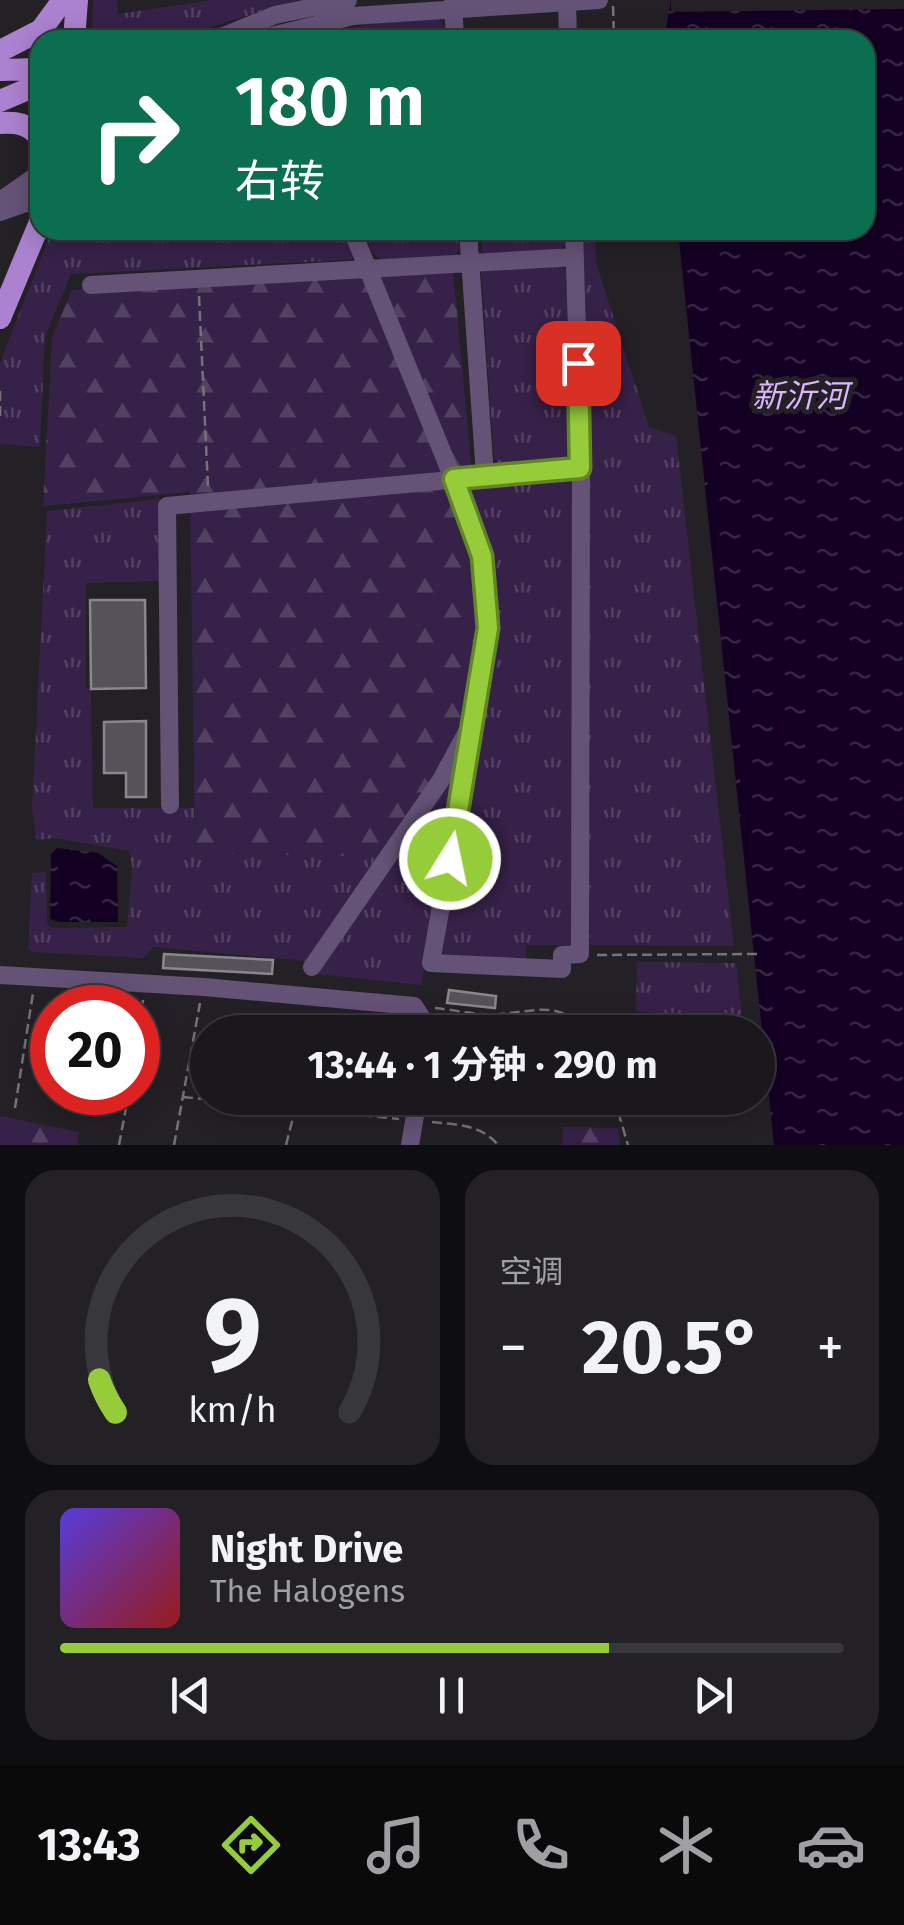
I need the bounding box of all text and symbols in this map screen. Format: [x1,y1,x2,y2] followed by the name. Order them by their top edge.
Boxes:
[235,60,425,144] text: 180 m
[70,70,200,200] icon: right
[235,155,325,209] text: 右转
[536,321,621,406] pin
[551,336,606,391] icon: arrive
[752,377,854,415] water label: 新沂河
[398,807,502,911] position arrow
[30,985,160,1115] speed limit sign: 20
[307,1042,658,1088] text: 13:44 · 1 分钟 · 290 m
[500,1253,564,1291] text: 空调
[203,1273,261,1398] text: 9
[582,1303,762,1393] text: 20.5°
[500,1315,527,1381] text: −
[817,1315,844,1381] text: +
[188,1389,276,1431] text: km/h
[210,1526,403,1572] text: Night Drive
[210,1572,405,1610] text: The Halogens
[163,1668,218,1723] icon: previous
[424,1668,479,1723] icon: pause
[686,1668,741,1723] icon: next
[216,1810,286,1880] icon: directions
[361,1810,431,1880] icon: music
[506,1810,576,1880] icon: phone
[651,1810,721,1880] icon: climate
[796,1810,866,1880] icon: car
[38,1818,141,1872] text: 13:43

